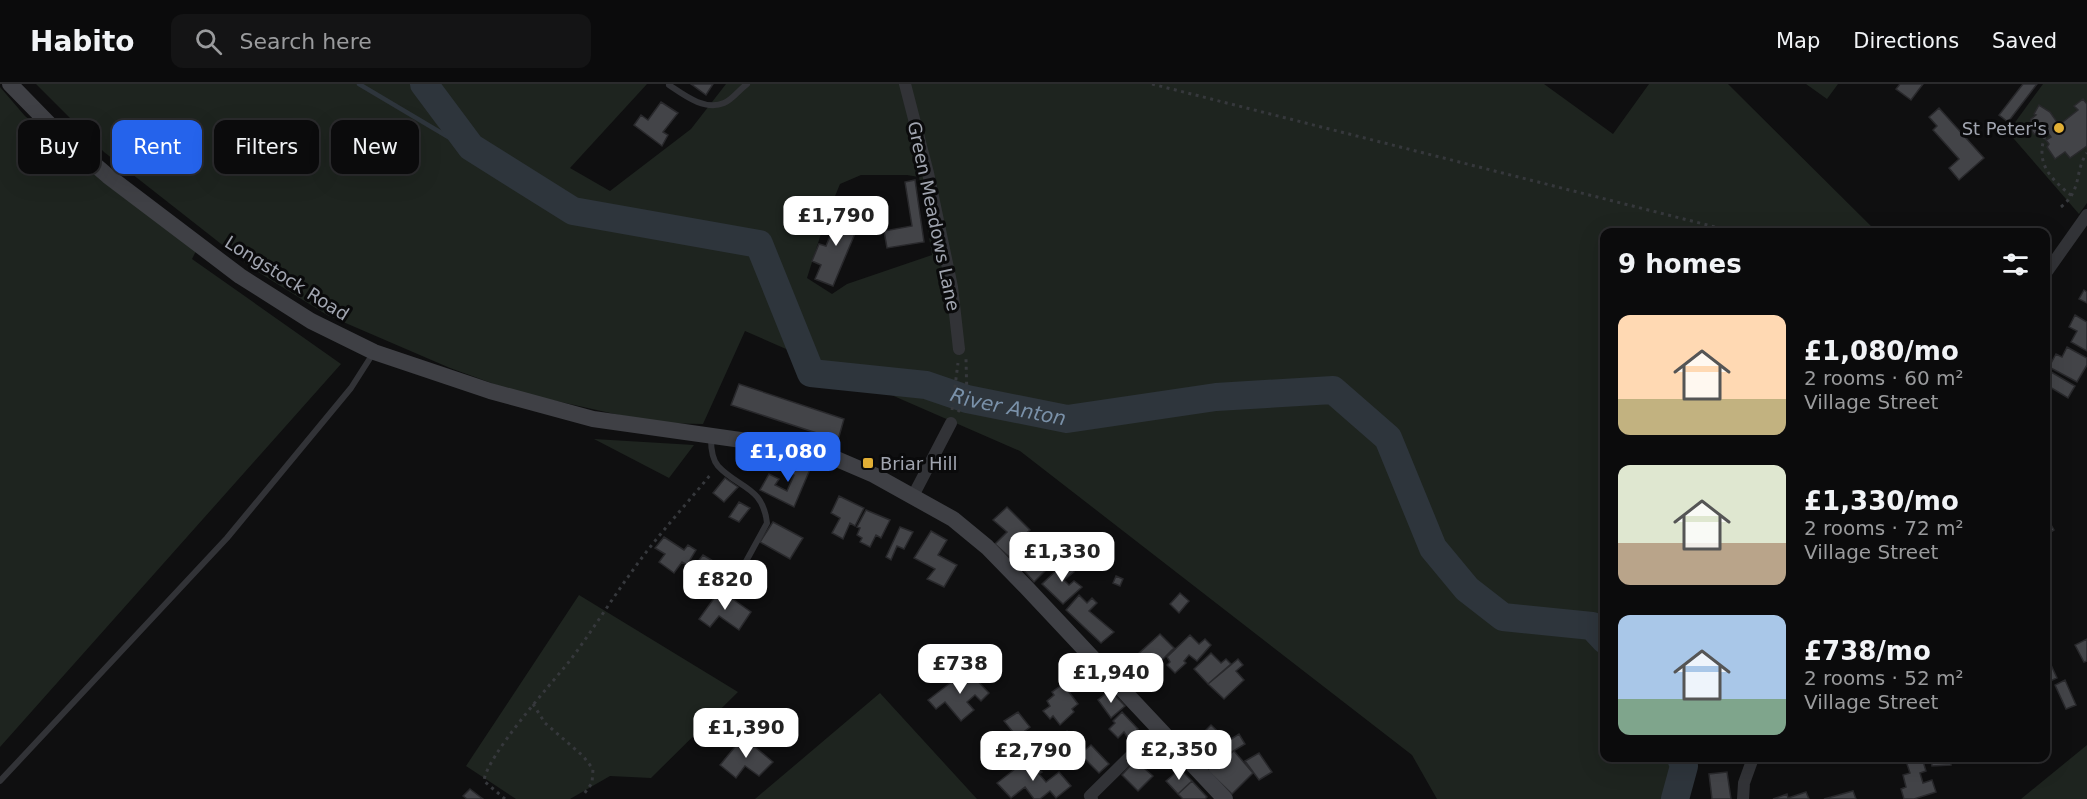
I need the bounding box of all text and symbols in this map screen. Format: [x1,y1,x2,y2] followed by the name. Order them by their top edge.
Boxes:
[171,14,591,68] search box
[30,25,135,58] text: Habito
[192,25,225,58] icon: search
[240,29,372,54] text: Search here
[1776,29,1820,53] text: Map
[1853,29,1959,53] text: Directions
[1992,29,2057,53] text: Saved
[1962,118,2047,139] place label: St Peter's
[904,119,964,313] street label: Green Meadows Lane
[18,120,100,174] chip: Buy
[112,120,202,174] chip: Rent
[214,120,319,174] chip: Filters
[331,120,419,174] chip: New
[2052,121,2066,135] marker: St Peter's
[787,196,885,247] pin: £1,790
[797,203,875,227] text: £1,790
[221,231,353,325] street label: Longstock Road
[1999,248,2032,281] icon: filters
[1618,249,1742,279] text: 9 homes
[1804,336,1959,366] text: £1,080/mo
[1666,339,1738,411] icon: home
[1804,366,1964,390] text: 2 rooms · 60 m²
[947,382,1068,431] water label: River Anton
[1804,390,1938,414] text: Village Street
[739,432,837,483] pin: £1,080
[749,439,827,463] text: £1,080
[880,453,957,474] place label: Briar Hill
[861,456,875,470] marker: Briar Hill
[1804,486,1959,516] text: £1,330/mo
[1666,489,1738,561] icon: home
[1804,516,1964,540] text: 2 rooms · 72 m²
[1013,532,1111,583] pin: £1,330
[1023,539,1101,563] text: £1,330
[1804,540,1938,564] text: Village Street
[689,560,761,611] pin: £820
[697,567,753,591] text: £820
[1804,636,1931,666] text: £738/mo
[1666,639,1738,711] icon: home
[924,644,996,695] pin: £738
[932,651,988,675] text: £738
[1062,653,1160,704] pin: £1,940
[1072,660,1150,684] text: £1,940
[1804,666,1964,690] text: 2 rooms · 52 m²
[1804,690,1938,714] text: Village Street
[697,708,795,759] pin: £1,390
[707,715,785,739] text: £1,390
[1130,730,1228,781] pin: £2,350
[984,731,1082,782] pin: £2,790
[1140,737,1218,761] text: £2,350
[994,738,1072,762] text: £2,790

